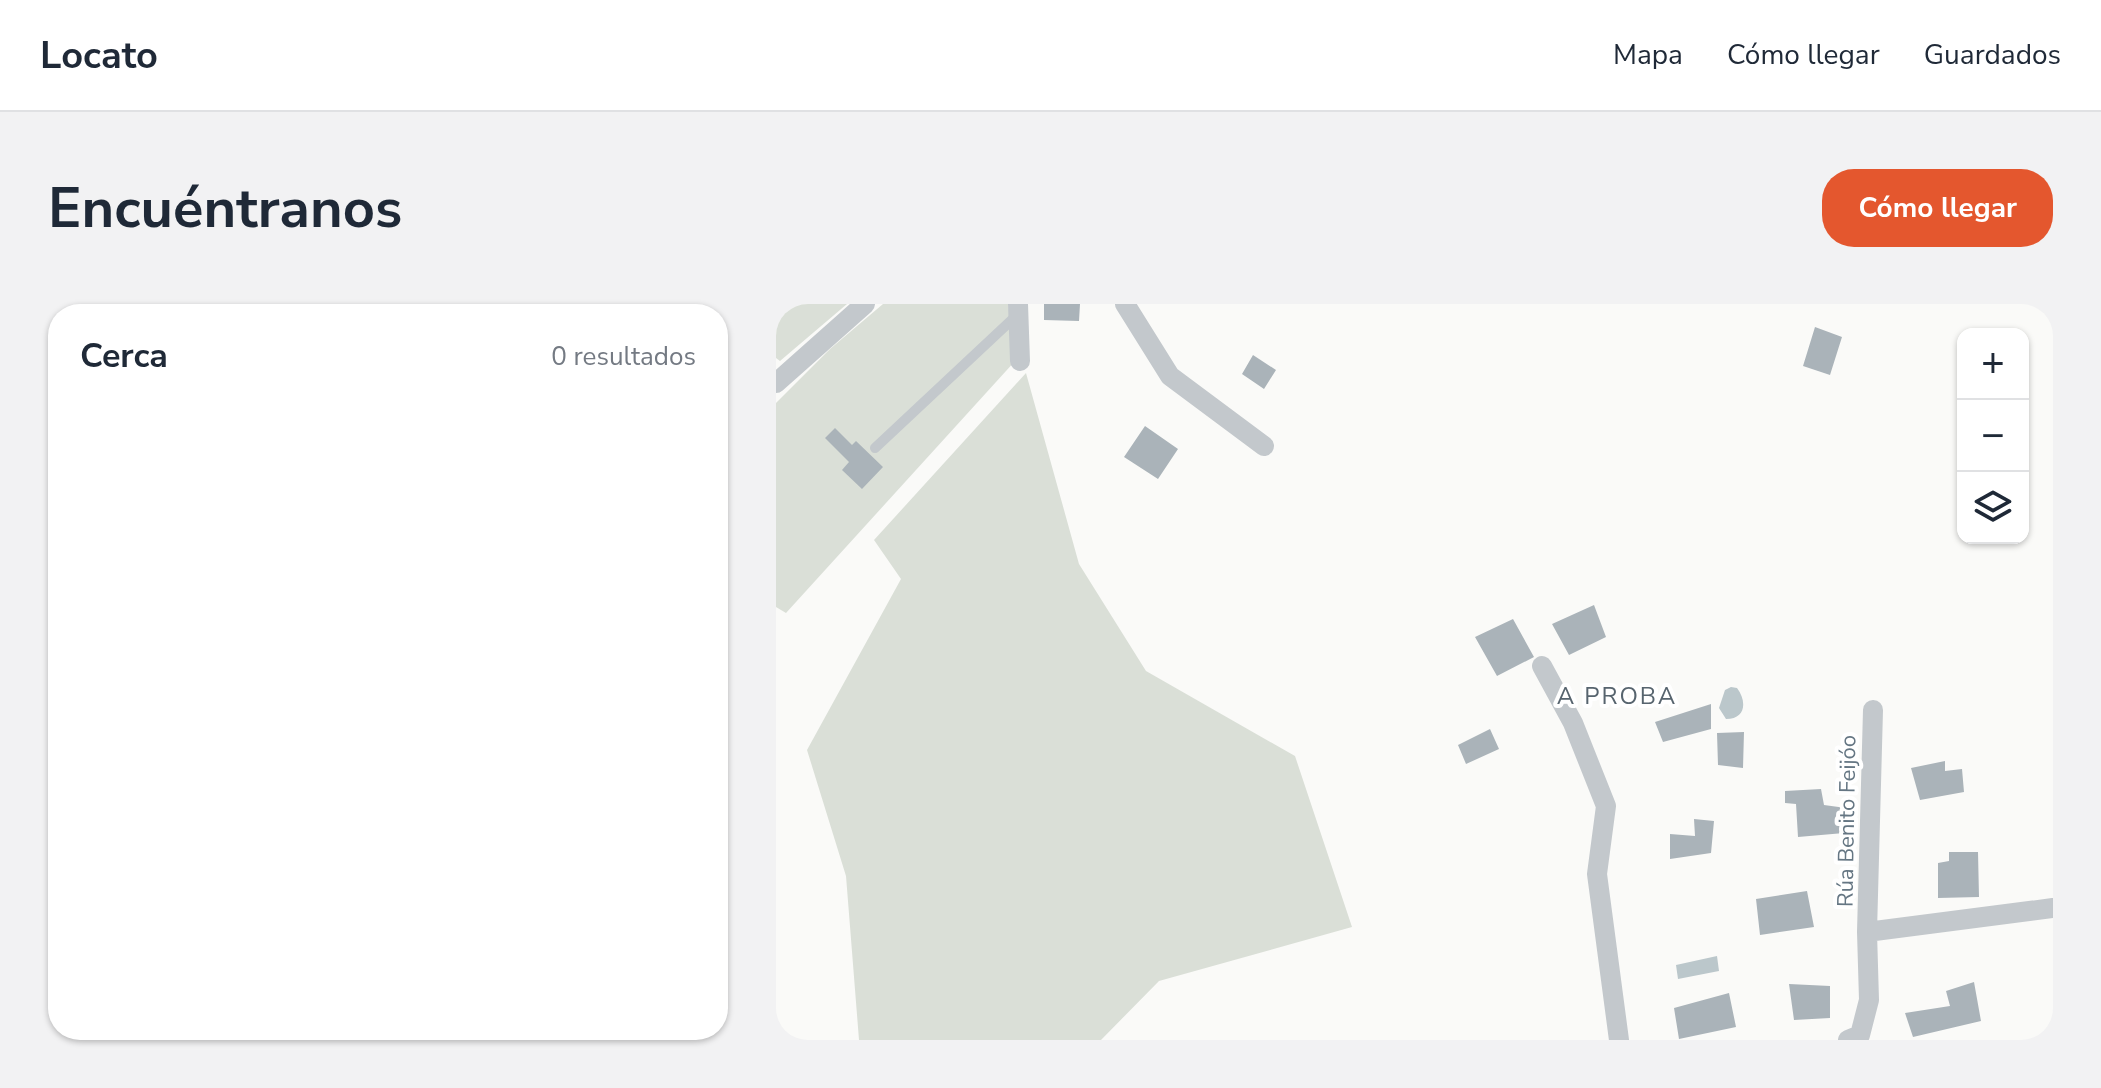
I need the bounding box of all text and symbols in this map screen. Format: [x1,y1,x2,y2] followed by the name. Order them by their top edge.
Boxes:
[40,30,158,81] text: Locato
[1613,36,1683,74] text: Mapa
[1727,36,1880,74] text: Cómo llegar
[1924,36,2061,74] text: Guardados
[1822,169,2053,247] button: Cómo llegar
[48,170,402,247] text: Encuéntranos
[1957,328,2029,544] map controls
[1957,328,2029,400] button: +
[80,333,168,379] text: Cerca
[551,339,696,374] text: 0 resultados
[1957,400,2029,472] button: −
[1957,472,2029,544] button: layers
[1557,680,1677,712] district label: A PROBA
[1830,735,1863,907] street label: Rúa Benito Feijóo

